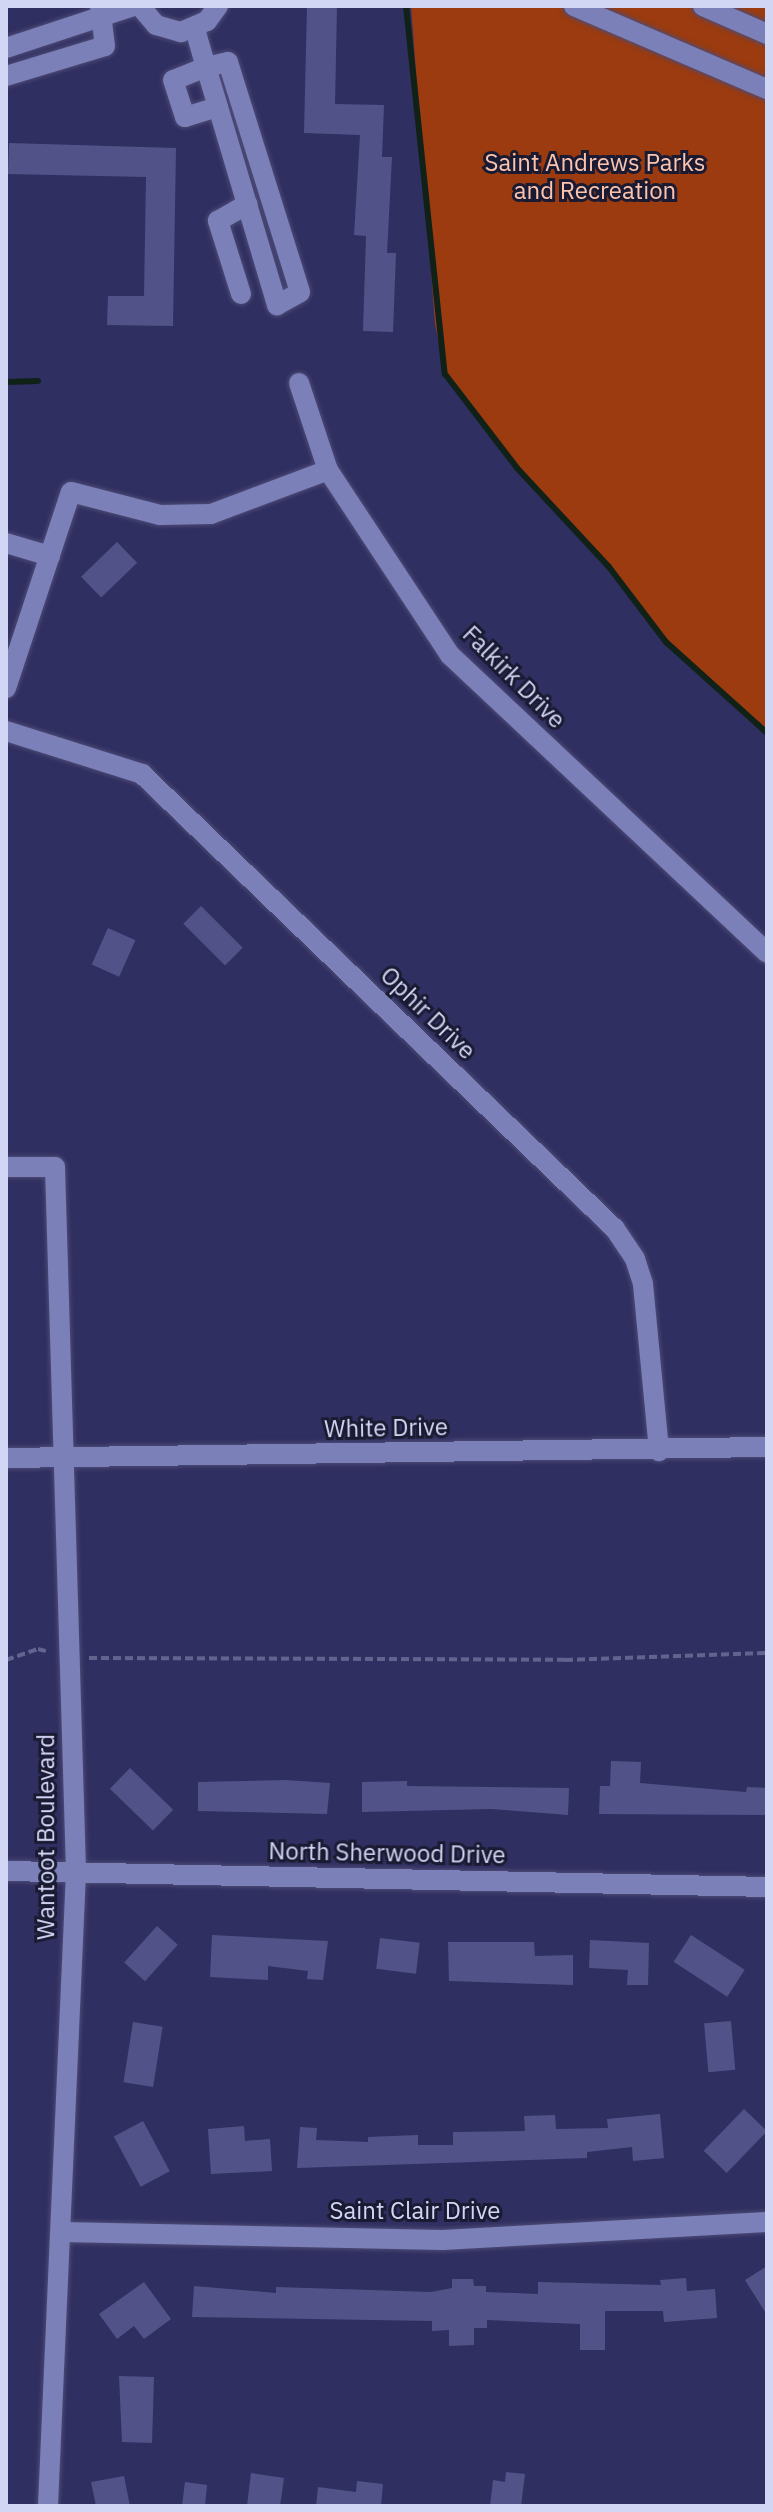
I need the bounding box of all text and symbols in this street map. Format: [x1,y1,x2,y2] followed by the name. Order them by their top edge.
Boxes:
[485,149,705,205] park label: Saint Andrews Parks and Recreation
[457,620,571,734] street label: Falkirk Drive
[375,961,481,1065] street label: Ophir Drive
[324,1413,448,1443] street label: White Drive
[32,1734,60,1940] street label: Wantoot Boulevard
[268,1837,506,1869] street label: North Sherwood Drive
[330,2197,500,2225] street label: Saint Clair Drive

